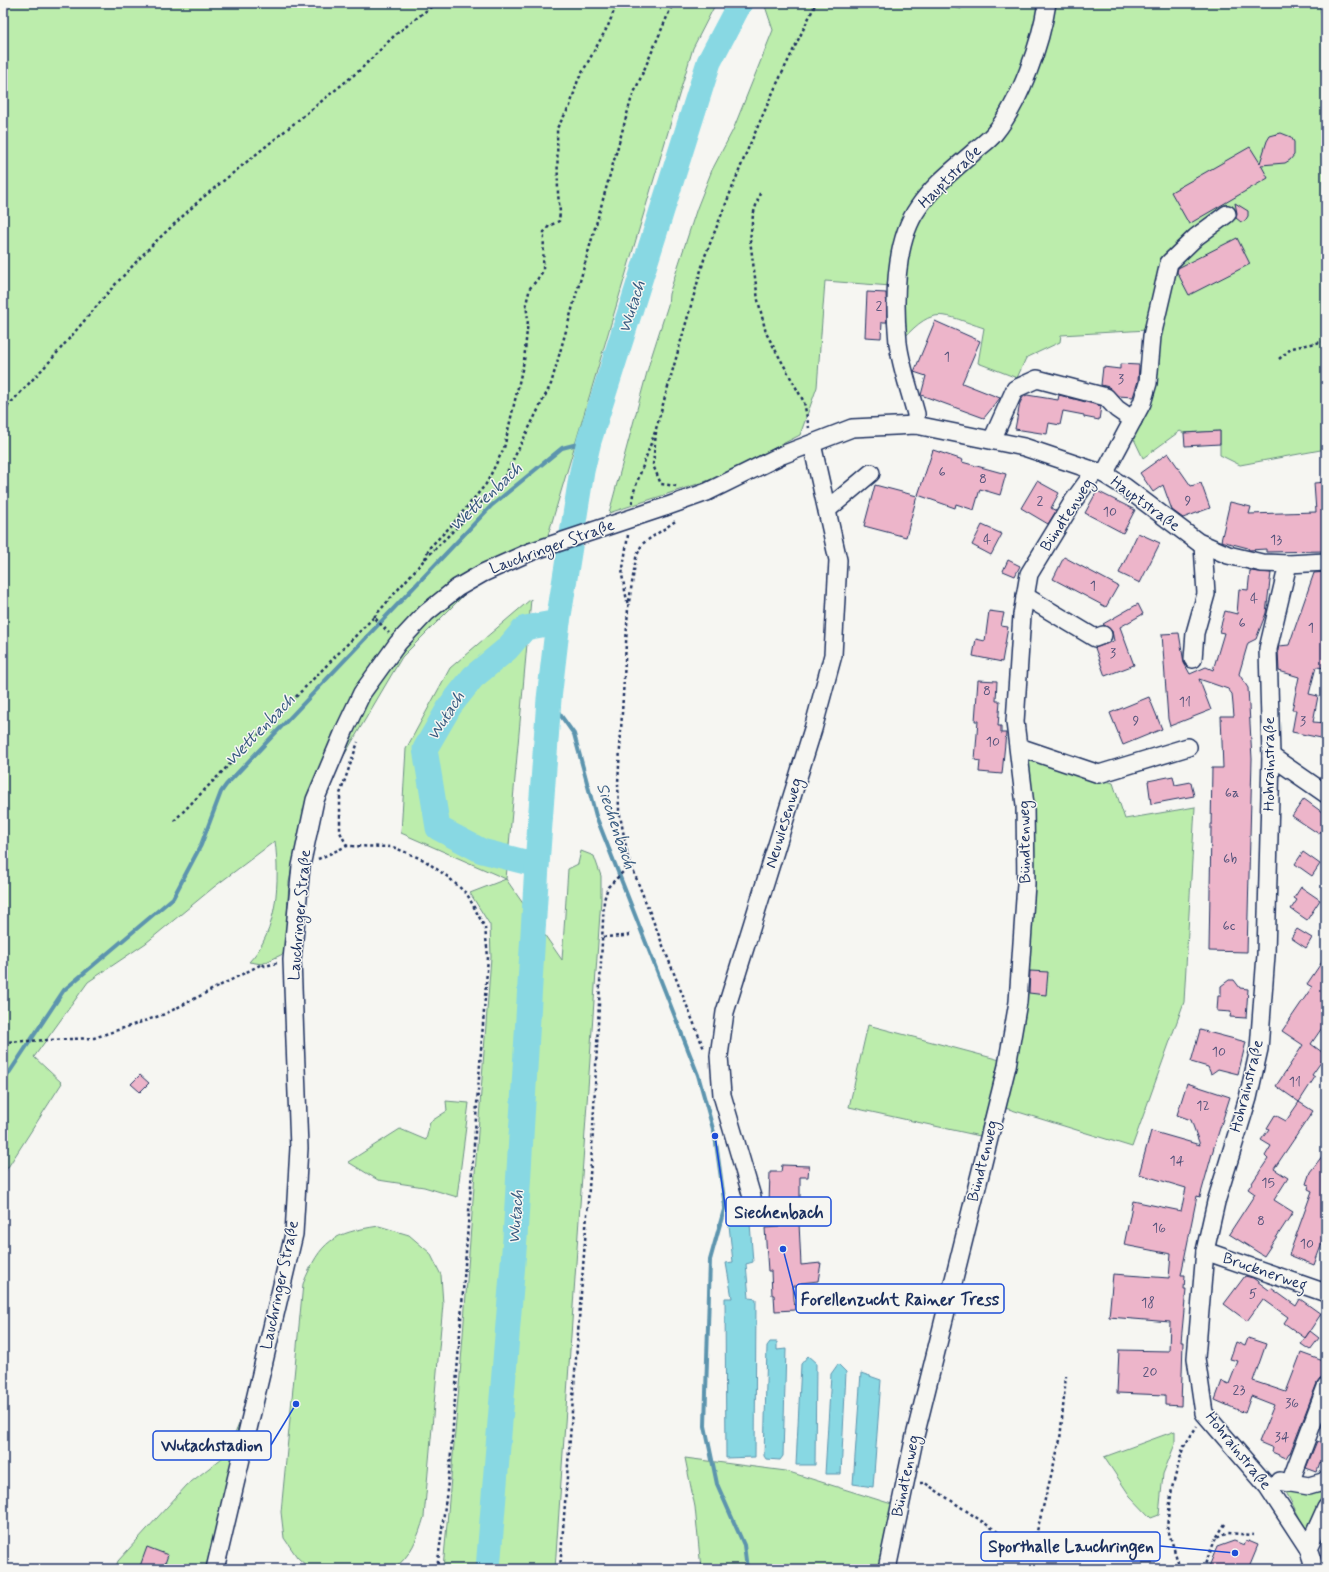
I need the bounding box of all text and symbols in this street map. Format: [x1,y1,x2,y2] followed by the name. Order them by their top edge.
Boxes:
[914,141,986,213] street label: Hauptstraße
[613,278,651,336] water label: Wutach
[876,297,883,315] house number: 2
[944,348,950,366] house number: 1
[1118,370,1124,388] house number: 3
[445,457,527,536] water label: Wettenbach
[938,463,946,481] house number: 6
[979,470,987,488] house number: 8
[1106,472,1184,537] street label: Hauptstraße
[1036,474,1099,556] street label: Bündtenweg
[1037,492,1044,510] house number: 2
[1185,492,1192,510] house number: 9
[1103,503,1117,521] house number: 10
[487,515,618,580] street label: Lauchringer Straße
[983,531,991,549] house number: 4
[1270,531,1282,549] house number: 13
[1090,577,1096,595] house number: 1
[1250,590,1258,608] house number: 4
[1238,614,1246,632] house number: 6
[1308,619,1314,637] house number: 1
[1110,644,1116,662] house number: 3
[983,682,991,700] house number: 8
[422,687,470,745] water label: Wutach
[220,689,300,771] water label: Wettenbach
[1179,693,1191,711] house number: 11
[1133,712,1140,730] house number: 9
[1300,712,1306,730] house number: 3
[1259,717,1280,811] street label: Hohrainstraße
[986,733,1000,751] house number: 10
[760,775,809,871] street label: Neuwiesenweg
[591,780,641,872] water label: Siechenbach
[1225,784,1239,802] house number: 6a
[1014,800,1037,884] street label: Bündtenweg
[284,848,317,982] street label: Lauchringer Straße
[1223,850,1237,868] house number: 6b
[1223,917,1236,935] house number: 6c
[1225,1037,1269,1134] street label: Hohrainstraße
[1212,1043,1226,1061] house number: 10
[1289,1073,1301,1091] house number: 11
[1196,1097,1210,1115] house number: 12
[963,1118,1004,1204] street label: Bündtenweg
[1170,1152,1185,1170] house number: 14
[1261,1174,1275,1192] house number: 15
[503,1189,529,1245] water label: Wutach
[726,1197,831,1226] callout: Siechenbach
[734,1202,824,1224] text: Siechenbach
[1257,1212,1265,1230] house number: 8
[256,1218,305,1352] street label: Lauchringer Straße
[1152,1219,1166,1237] house number: 16
[1300,1235,1314,1253] house number: 10
[1220,1248,1310,1297] street label: Brucknerweg
[796,1284,1004,1313] callout: Forellenzucht Rainer Tress
[1249,1285,1257,1303] house number: 5
[801,1289,1000,1311] text: Forellenzucht Rainer Tress
[1141,1294,1155,1312] house number: 18
[1143,1363,1157,1381] house number: 20
[1233,1381,1245,1399] house number: 23
[1285,1394,1299,1412] house number: 36
[1200,1408,1276,1494] street label: Hohrainstraße
[1275,1428,1290,1446] house number: 34
[153,1431,271,1460] callout: Wutachstadion
[887,1433,926,1519] street label: Bündtenweg
[160,1435,263,1457] text: Wutachstadion
[981,1532,1160,1561] callout: Sporthalle Lauchringen
[988,1536,1154,1561] text: Sporthalle Lauchringen

